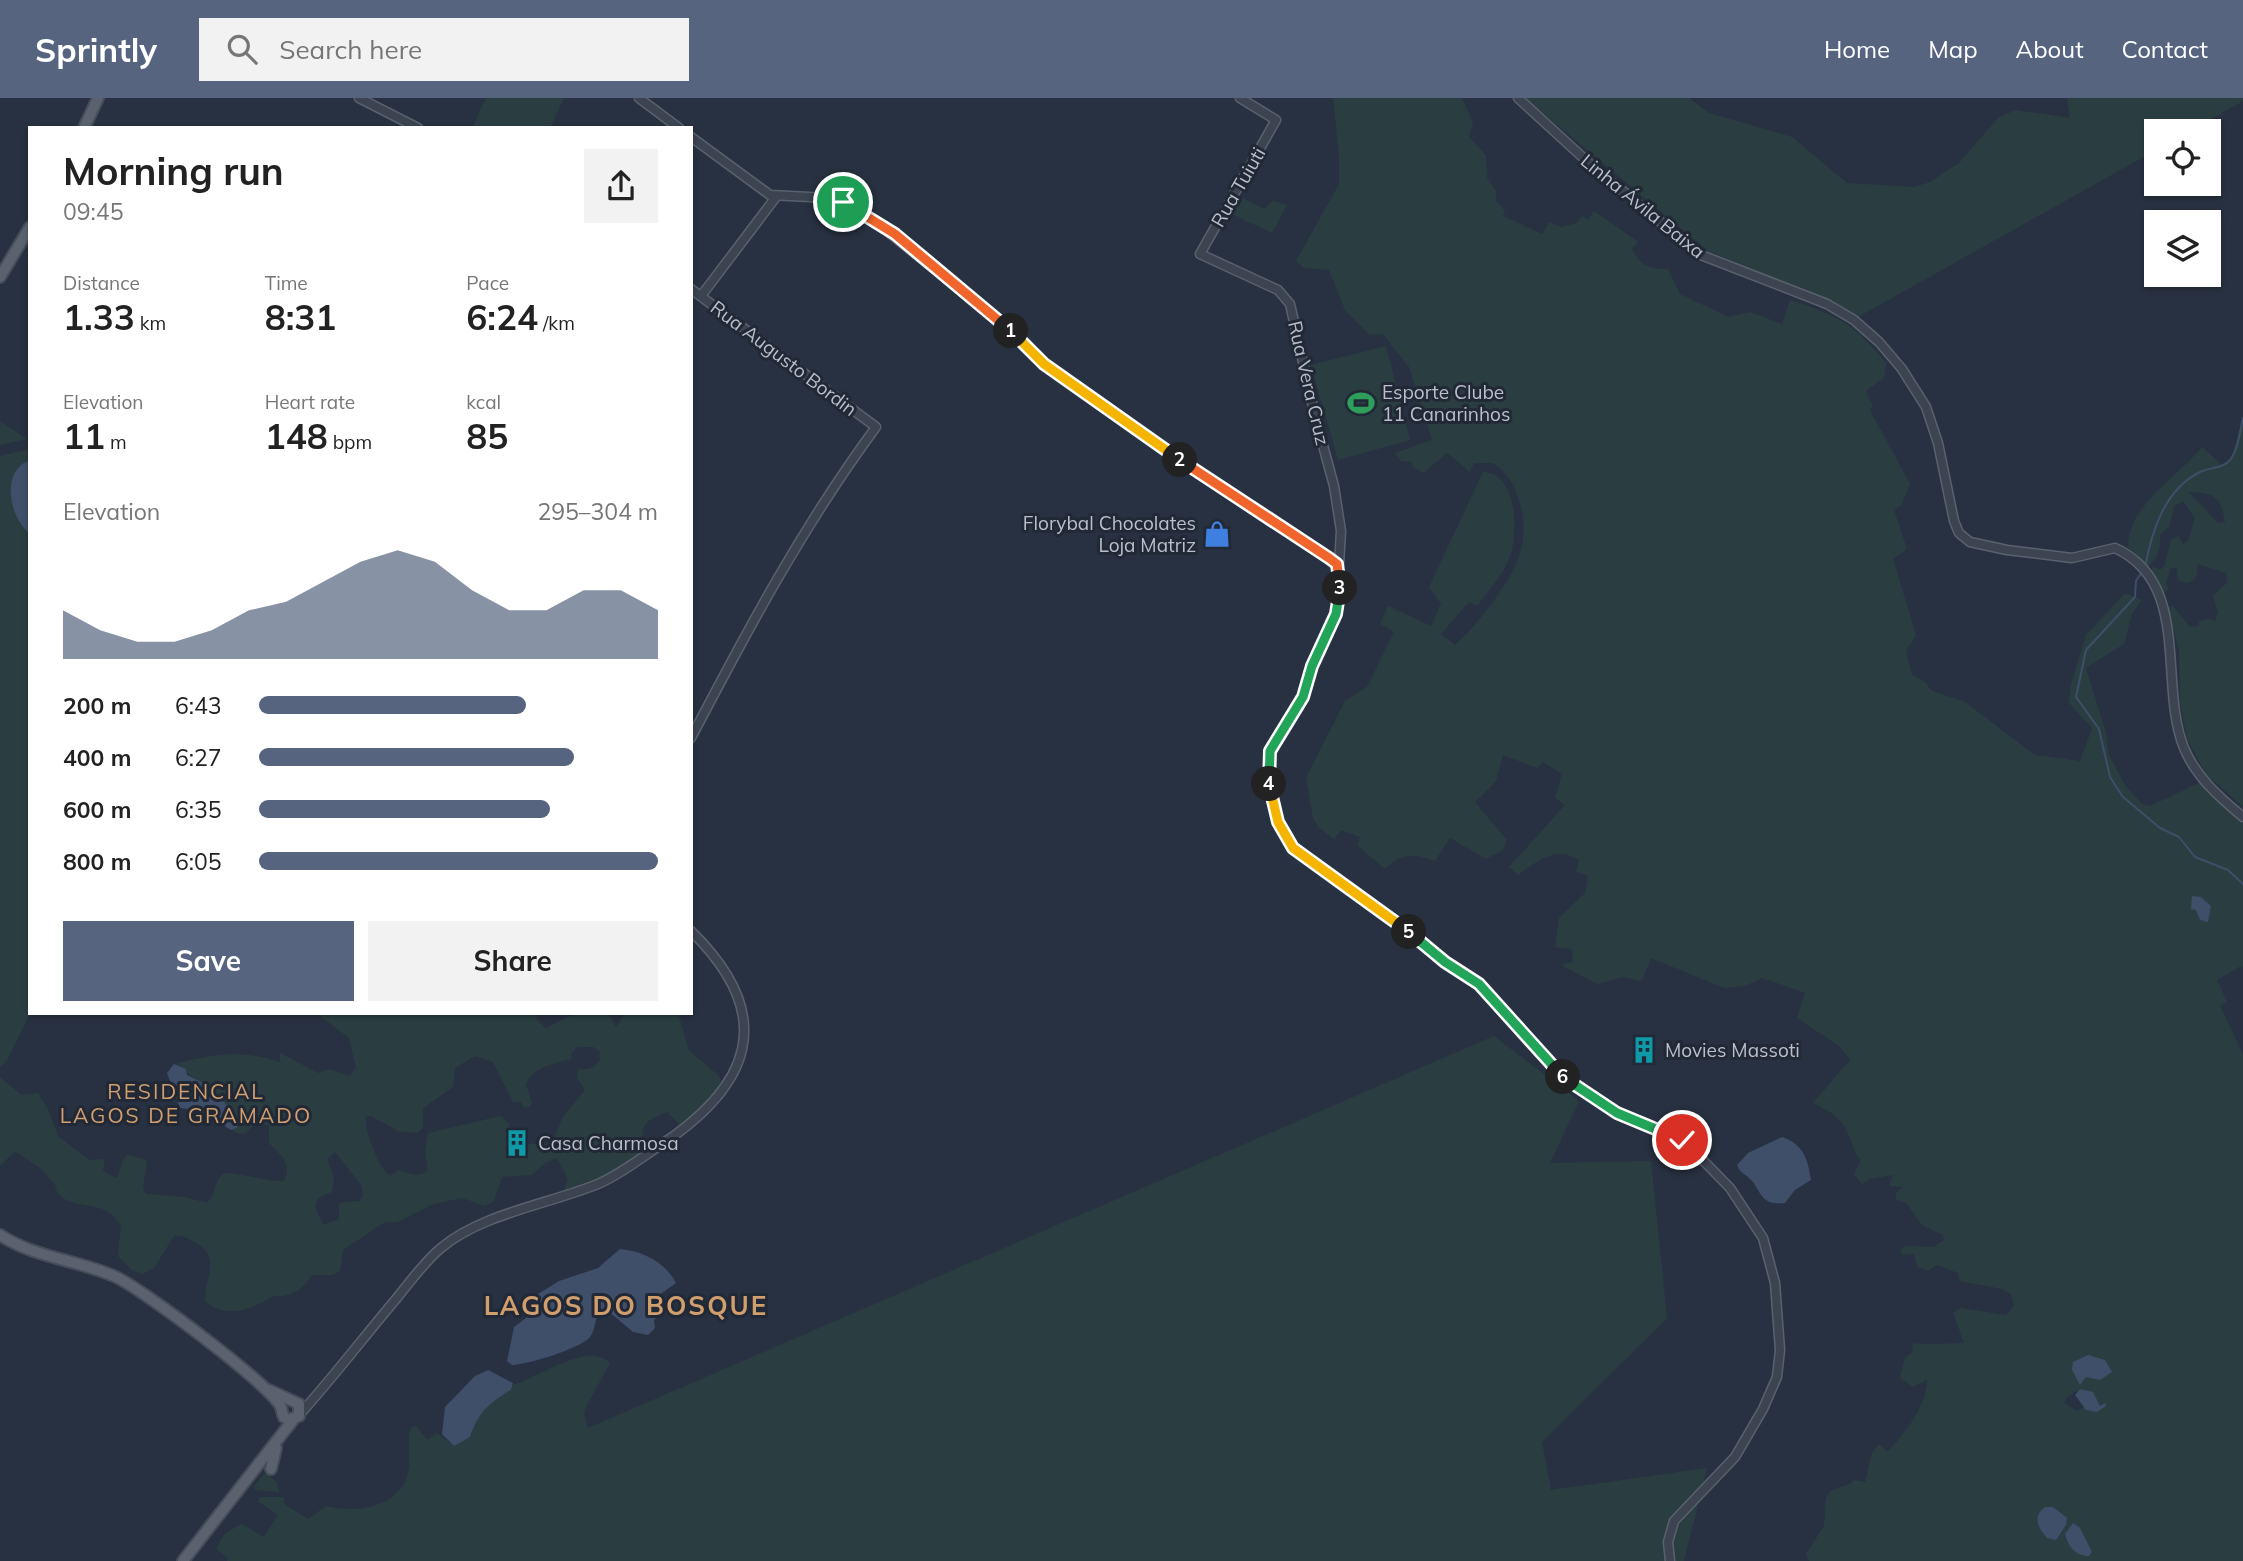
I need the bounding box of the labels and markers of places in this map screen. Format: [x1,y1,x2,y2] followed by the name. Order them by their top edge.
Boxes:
[813,172,873,232] pin
[993,314,1028,348] pin: 1
[1382,380,1510,426] place label: Esporte Clube 11 Canarinhos
[1346,388,1376,418] sports icon: Esporte Clube 11 Canarinhos
[1162,442,1198,478] pin: 2
[1023,511,1196,557] place label: Florybal Chocolates Loja Matriz
[1202,519,1232,549] shop icon: Florybal Chocolates Loja Matriz
[1322,570,1358,606] pin: 3
[1252,766,1286,802] pin: 4
[1392,914,1426,950] pin: 5
[1629,1035,1659,1065] building icon: Movies Massoti
[1665,1038,1800,1062] place label: Movies Massoti
[1546,1060,1580,1094] pin: 6
[1652,1110,1712,1170] pin
[502,1128,532,1158] building icon: Casa Charmosa
[538,1131,679,1155] place label: Casa Charmosa

